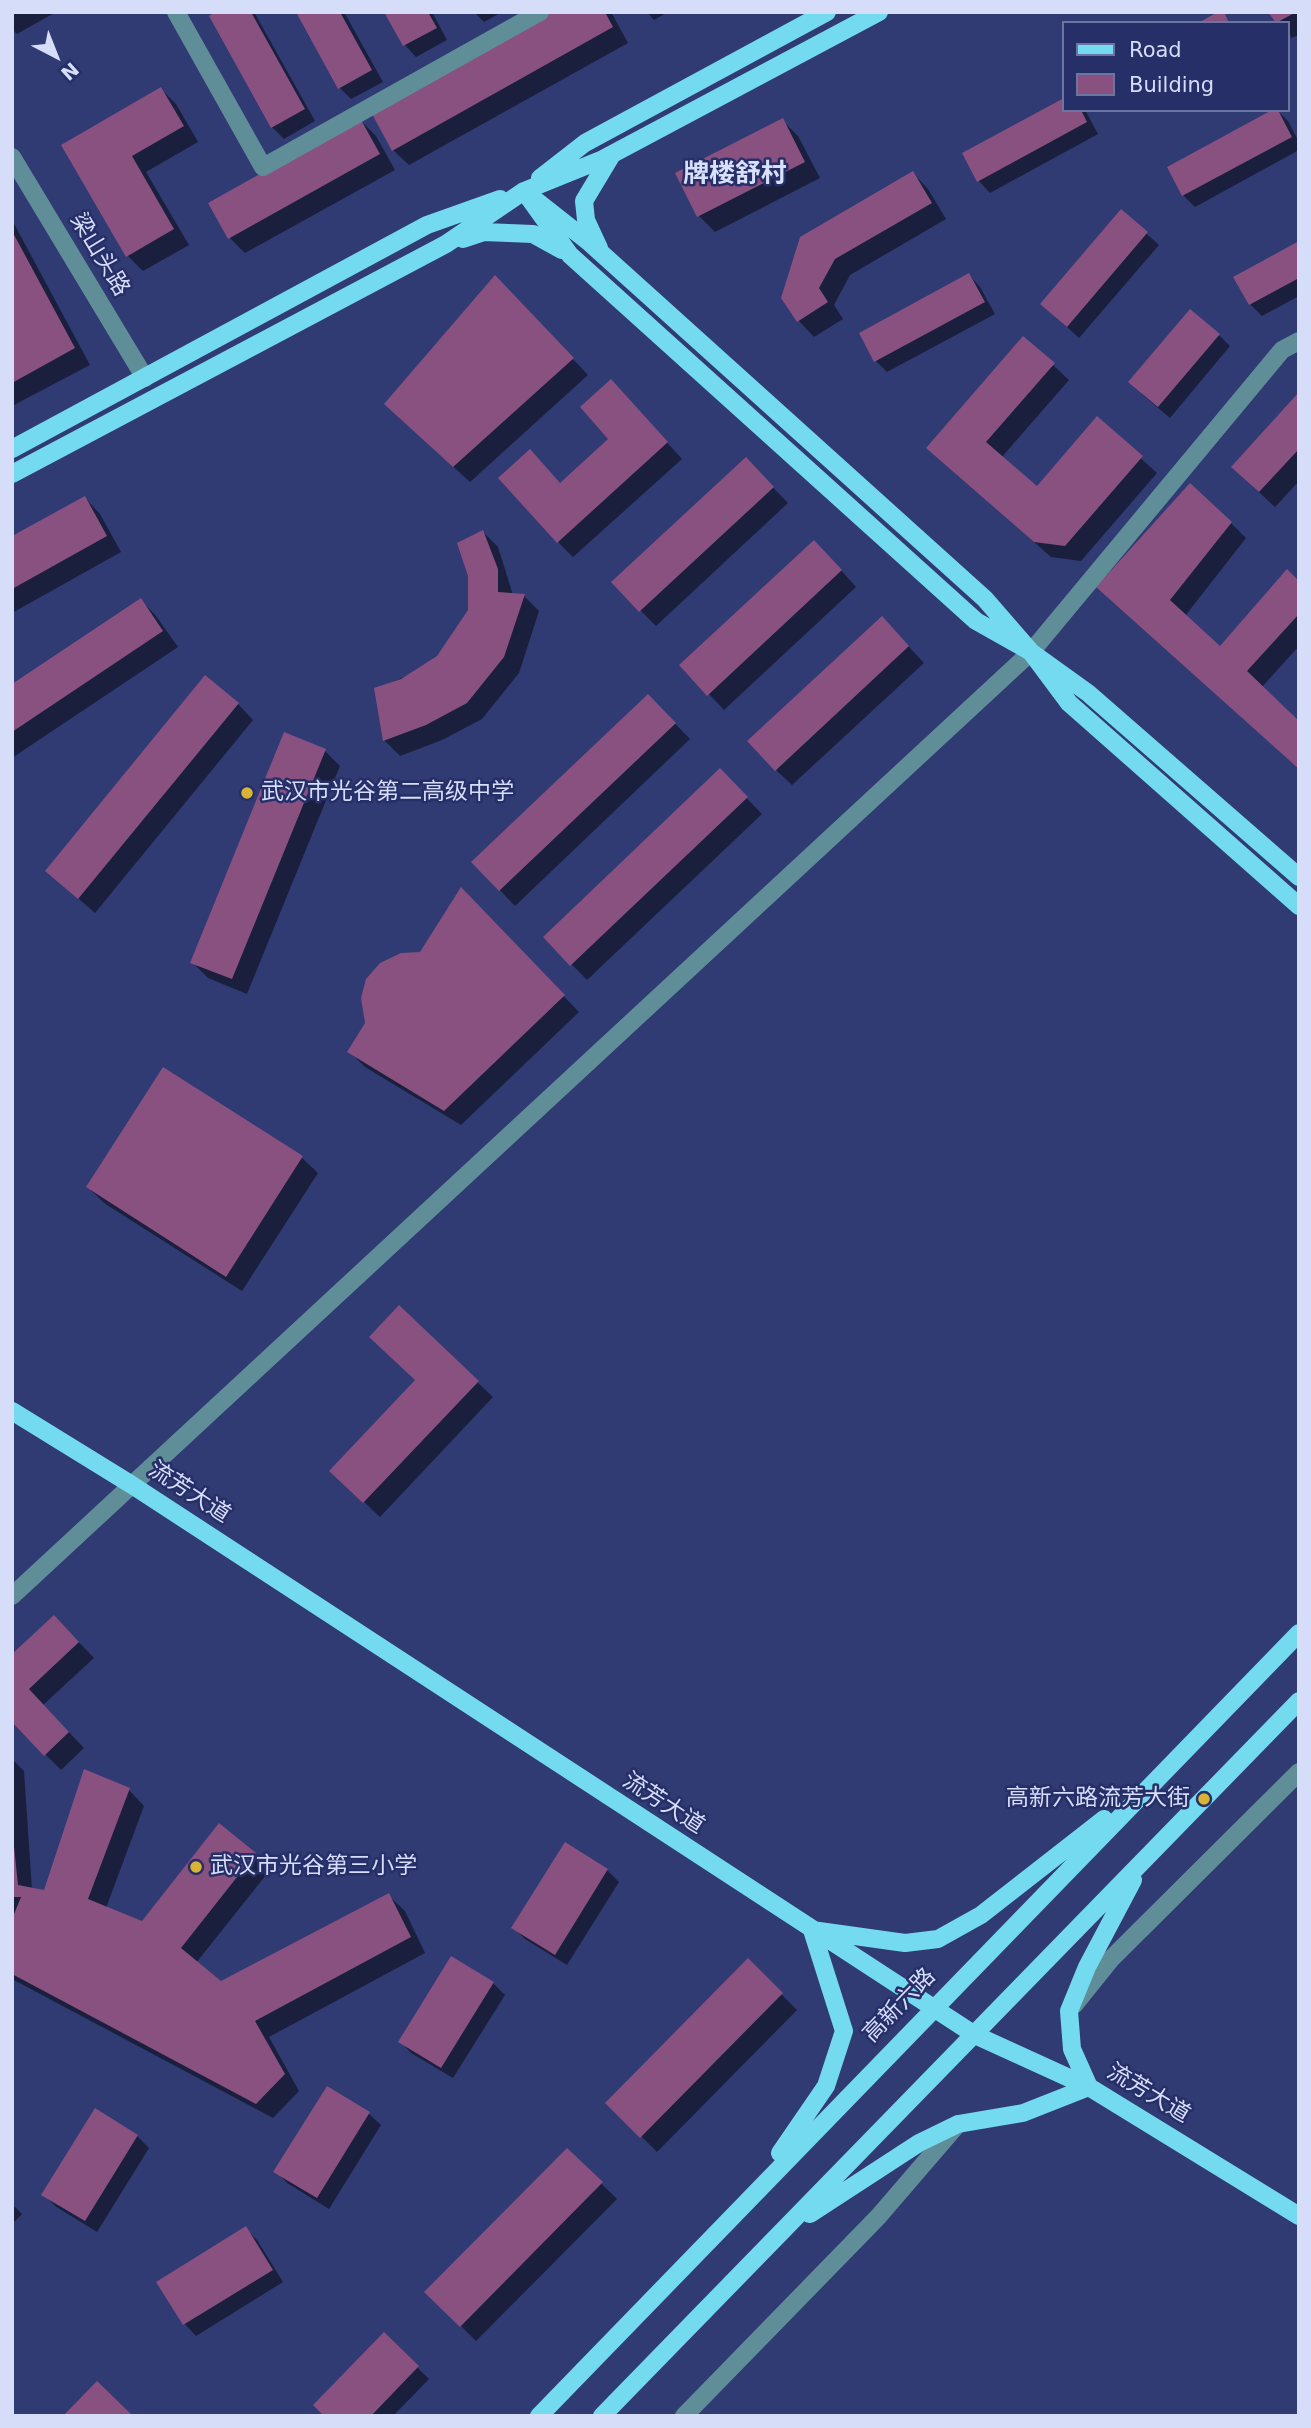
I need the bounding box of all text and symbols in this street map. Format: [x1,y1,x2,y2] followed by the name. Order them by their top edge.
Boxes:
[21,21,91,91] north arrow
[1062,21,1290,112] legend
[1129,38,1182,62] text: Road
[57,58,83,85] text: N
[1129,73,1214,97] text: Building
[683,159,787,191] district label: 牌楼舒村
[63,208,135,302] street label: 梁山头路
[261,779,514,807] place label: 武汉市光谷第二高级中学
[239,785,255,801] marker: 武汉市光谷第二高级中学
[143,1456,235,1530] street label: 流芳大道
[617,1767,709,1841] street label: 流芳大道
[1006,1785,1190,1813] place label: 高新六路流芳大街
[1196,1791,1212,1807] marker: 高新六路流芳大街
[210,1853,417,1881] place label: 武汉市光谷第三小学
[188,1859,204,1875] marker: 武汉市光谷第三小学
[858,1963,942,2049] street label: 高新六路
[1101,2058,1195,2130] street label: 流芳大道

